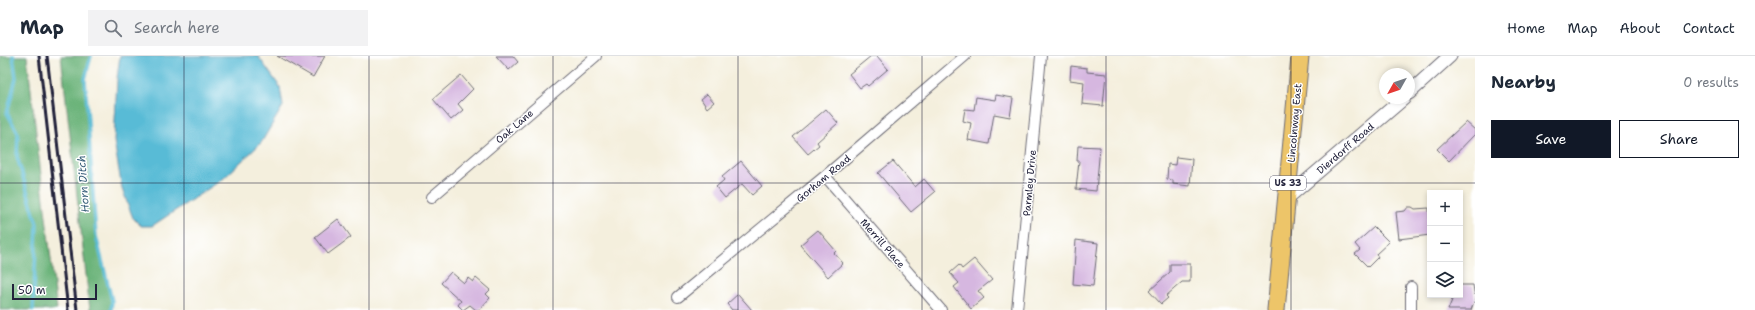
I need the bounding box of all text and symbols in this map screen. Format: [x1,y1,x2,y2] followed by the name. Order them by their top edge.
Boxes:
[88,10,368,46] search box
[20,15,64,40] text: Map
[102,17,124,39] icon: search
[134,18,220,38] text: Search here
[1507,19,1546,37] text: Home
[1568,19,1598,37] text: Map
[1620,19,1661,37] text: About
[1683,19,1735,37] text: Contact
[1379,68,1415,104] north arrow
[1491,71,1556,93] text: Nearby
[1683,74,1739,91] text: 0 results
[1285,83,1304,163] street label: Lincolnway East
[493,106,536,146] street label: Oak Lane
[1314,120,1377,177] street label: Dierdorff Road
[1491,120,1611,158] button: Save
[1619,120,1739,158] button: Share
[1020,149,1039,217] street label: Parmley Drive
[793,151,854,205] street label: Gorham Road
[74,155,93,213] water label: Horn Ditch
[1270,176,1306,190] road number: US 33
[1427,190,1463,298] map controls
[1427,190,1463,226] button: +
[858,216,908,271] street label: Merrill Place
[1427,226,1463,262] button: −
[1427,262,1463,298] button: layers
[12,282,97,301] scale bar
[18,283,46,298] text: 50 m

